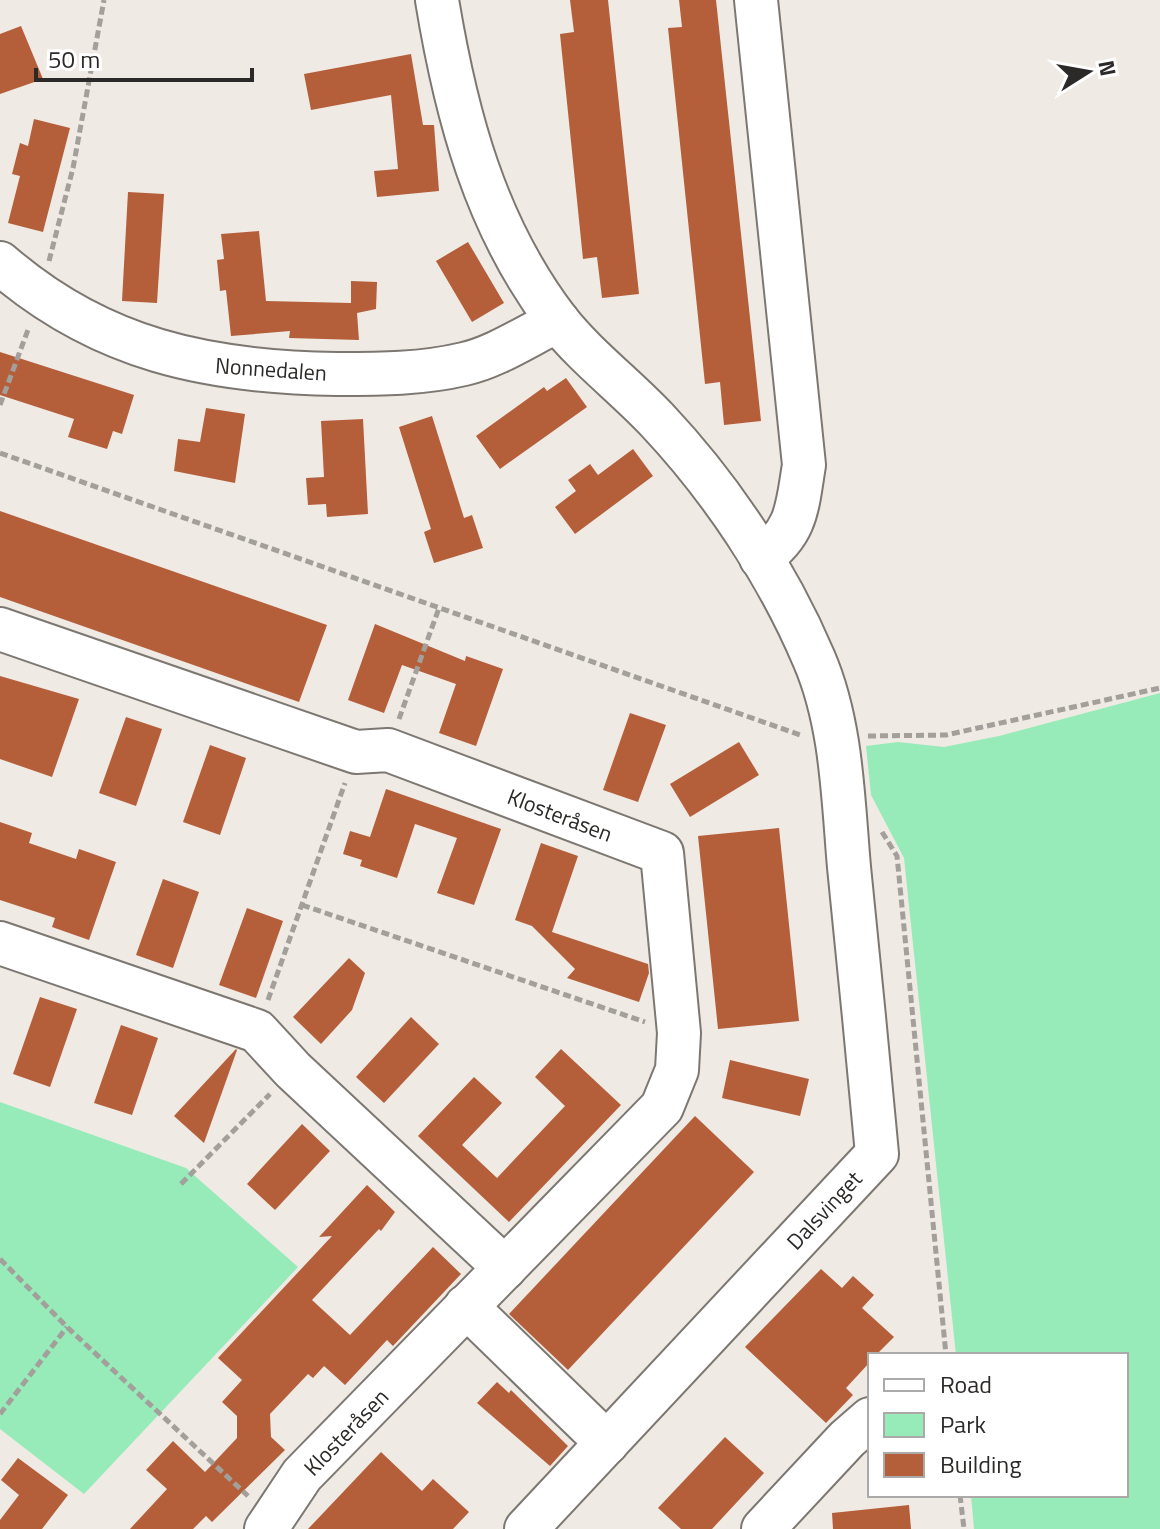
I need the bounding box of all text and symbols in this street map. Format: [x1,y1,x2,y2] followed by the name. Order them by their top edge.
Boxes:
[36,32,252,82] scale bar
[1048,32,1128,112] north arrow
[48,41,100,77] text: 50 m
[1089,57,1126,79] text: N
[214,348,328,390] street label: Nonnedalen
[503,779,617,851] street label: Klosteråsen
[778,1162,870,1257] street label: Dalsvinget
[868,1353,1128,1497] legend
[940,1366,992,1402] text: Road
[296,1381,396,1483] street label: Klosteråsen
[940,1406,986,1442] text: Park
[940,1446,1022,1482] text: Building

